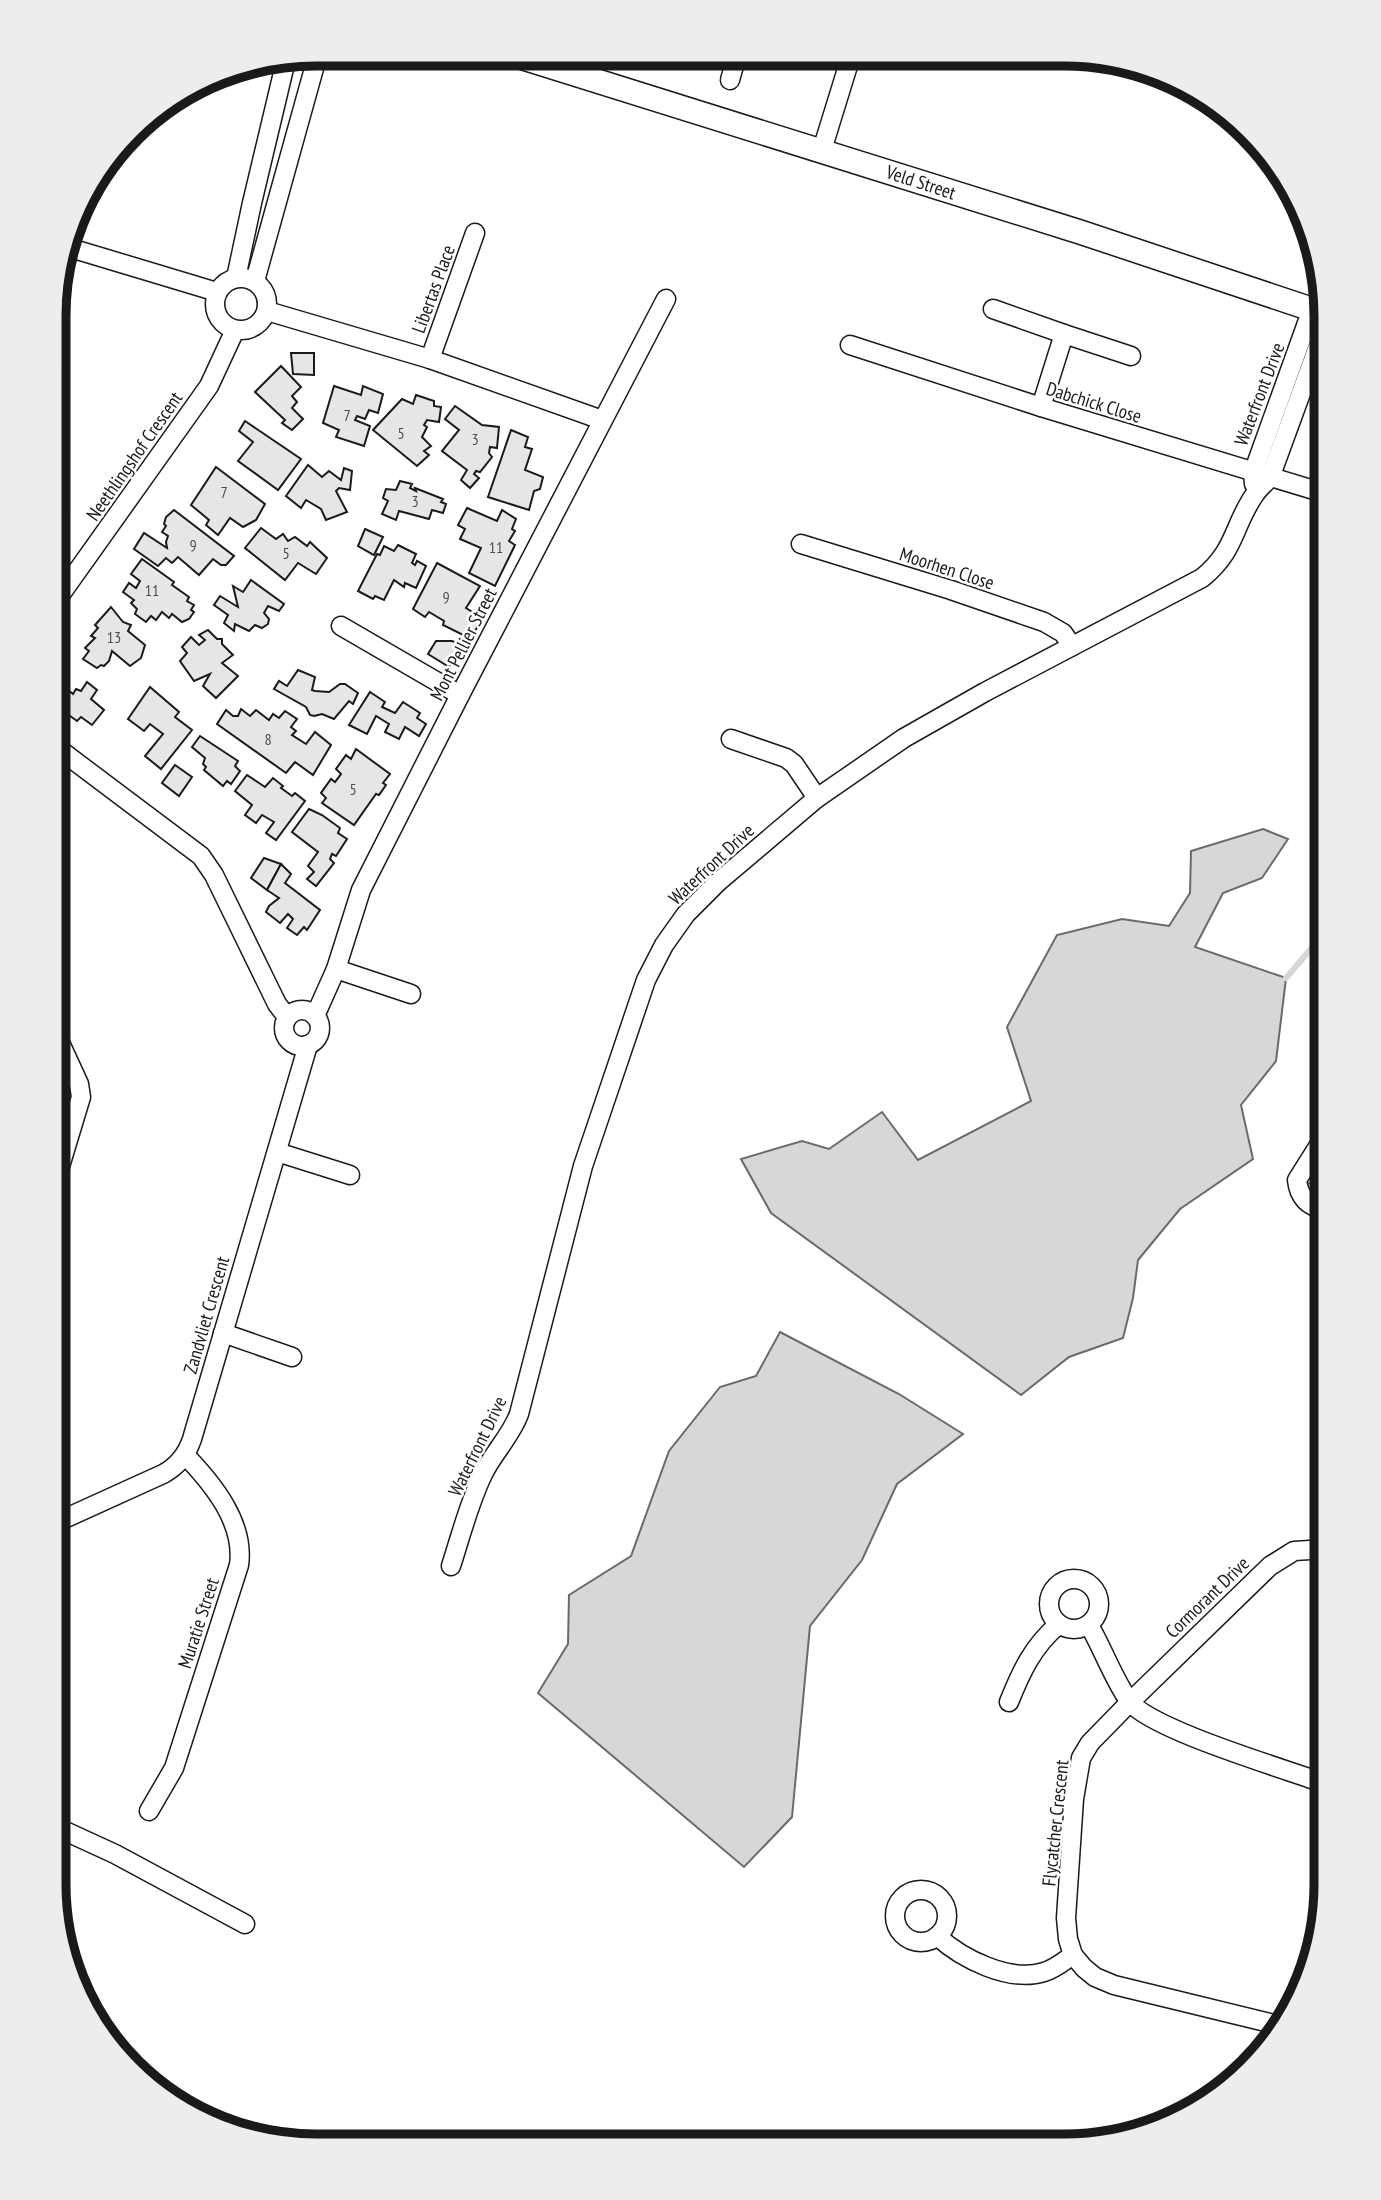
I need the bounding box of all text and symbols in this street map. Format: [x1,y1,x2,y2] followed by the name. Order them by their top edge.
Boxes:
[882,159,960,205] street label: Veld Street
[406,242,460,336] street label: Libertas Place
[1228,339,1290,449] street label: Waterfront Drive
[1043,376,1145,428] street label: Dabchick Close
[81,386,188,525] street label: Neethlingshof Crescent
[343,405,351,425] house number: 7
[397,423,405,443] house number: 5
[471,429,479,449] house number: 3
[220,482,228,502] house number: 7
[411,491,419,511] house number: 3
[189,535,197,555] house number: 9
[489,537,503,557] house number: 11
[897,541,997,595] street label: Moorhen Close
[282,543,290,563] house number: 5
[145,580,159,600] house number: 11
[424,583,502,704] street label: Mont Pellier Street
[442,587,450,607] house number: 9
[107,627,121,647] house number: 13
[264,729,272,749] house number: 8
[349,779,357,799] house number: 5
[663,818,759,910] street label: Waterfront Drive
[178,1253,234,1376] street label: Zandvliet Crescent
[442,1392,512,1500] street label: Waterfront Drive
[1160,1551,1254,1643] street label: Cormorant Drive
[172,1574,224,1671] street label: Muratie Street
[1036,1758,1074,1887] street label: Flycatcher Crescent

